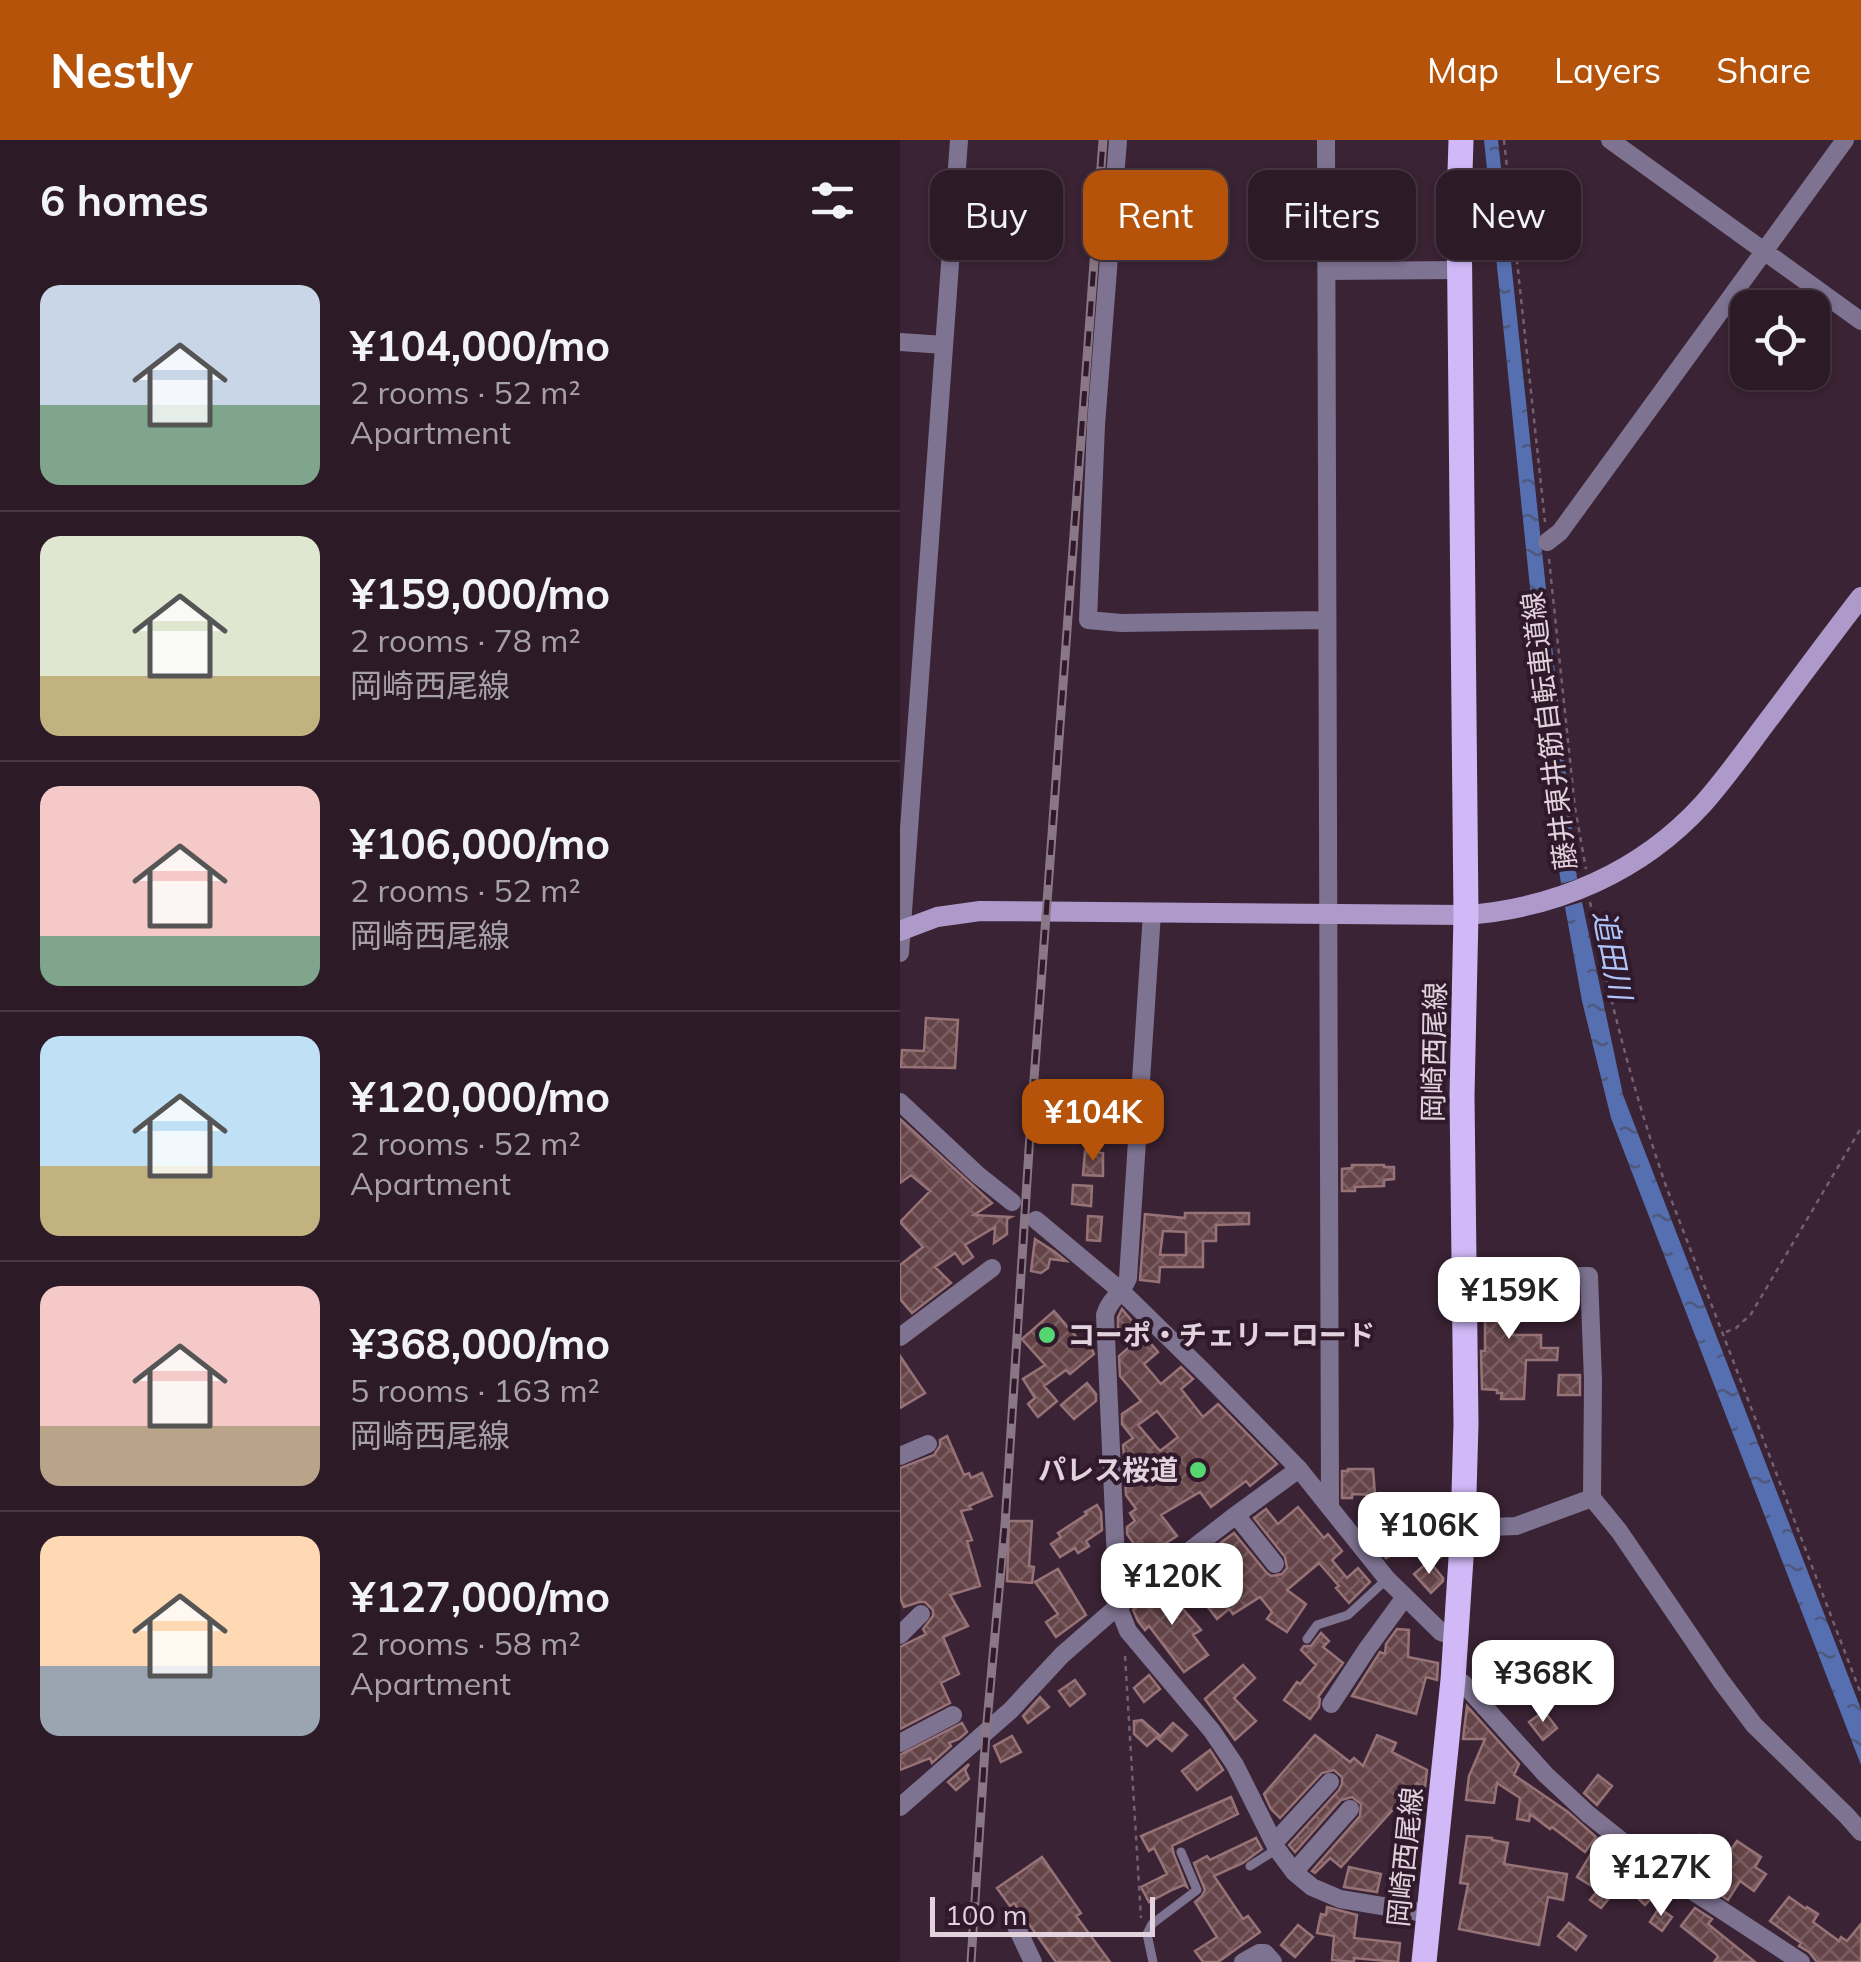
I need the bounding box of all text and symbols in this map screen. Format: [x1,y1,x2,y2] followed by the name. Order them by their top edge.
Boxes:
[50,40,193,100] text: Nestly
[1427,48,1499,92] text: Map
[1554,48,1661,92] text: Layers
[1716,48,1811,92] text: Share
[930,170,1063,260] chip: Buy
[1083,170,1228,260] chip: Rent
[1248,170,1416,260] chip: Filters
[1436,170,1581,260] chip: New
[805,173,860,228] icon: filters
[40,174,209,227] text: 6 homes
[1730,290,1830,390] map controls
[1730,290,1830,390] button: locate
[350,319,610,372] text: ¥104,000/mo
[120,325,240,445] icon: home
[350,372,581,412] text: 2 rooms · 52 m²
[350,412,511,452] text: Apartment
[350,567,610,620] text: ¥159,000/mo
[120,576,240,696] icon: home
[1514,590,1583,872] street label: 藤井東井筋自転車道線
[350,620,581,660] text: 2 rooms · 78 m²
[350,665,510,705] text: 岡崎西尾線
[350,817,610,870] text: ¥106,000/mo
[120,826,240,946] icon: home
[350,870,581,910] text: 2 rooms · 52 m²
[1586,907,1641,1006] water label: 追田川
[350,915,510,955] text: 岡崎西尾線
[1415,982,1452,1122] street label: 岡崎西尾線
[350,1070,610,1123] text: ¥120,000/mo
[120,1076,240,1196] icon: home
[1023,1079,1163,1164] pin: ¥104K
[1044,1091,1142,1131] text: ¥104K
[350,1123,581,1163] text: 2 rooms · 52 m²
[350,1163,511,1203] text: Apartment
[1439,1257,1579,1342] pin: ¥159K
[1460,1269,1558,1309] text: ¥159K
[350,1317,610,1370] text: ¥368,000/mo
[1067,1317,1375,1352] place label: コーポ・チェリーロード
[1036,1324,1058,1346] marker: コーポ・チェリーロード
[120,1326,240,1446] icon: home
[350,1370,600,1410] text: 5 rooms · 163 m²
[350,1415,510,1455] text: 岡崎西尾線
[1038,1452,1178,1487] place label: パレス桜道
[1187,1459,1209,1481] marker: パレス桜道
[1359,1492,1499,1577] pin: ¥106K
[1380,1504,1478,1544] text: ¥106K
[1102,1543,1242,1628] pin: ¥120K
[1123,1555,1221,1595] text: ¥120K
[350,1570,610,1623] text: ¥127,000/mo
[120,1576,240,1696] icon: home
[350,1623,581,1663] text: 2 rooms · 58 m²
[1473,1640,1613,1725] pin: ¥368K
[1494,1652,1592,1692] text: ¥368K
[350,1663,511,1703] text: Apartment
[1380,1785,1429,1928] street label: 岡崎西尾線
[1591,1834,1731,1919] pin: ¥127K
[1612,1846,1710,1886] text: ¥127K
[930,1892,1155,1936] scale bar
[945,1897,1027,1932] text: 100 m

